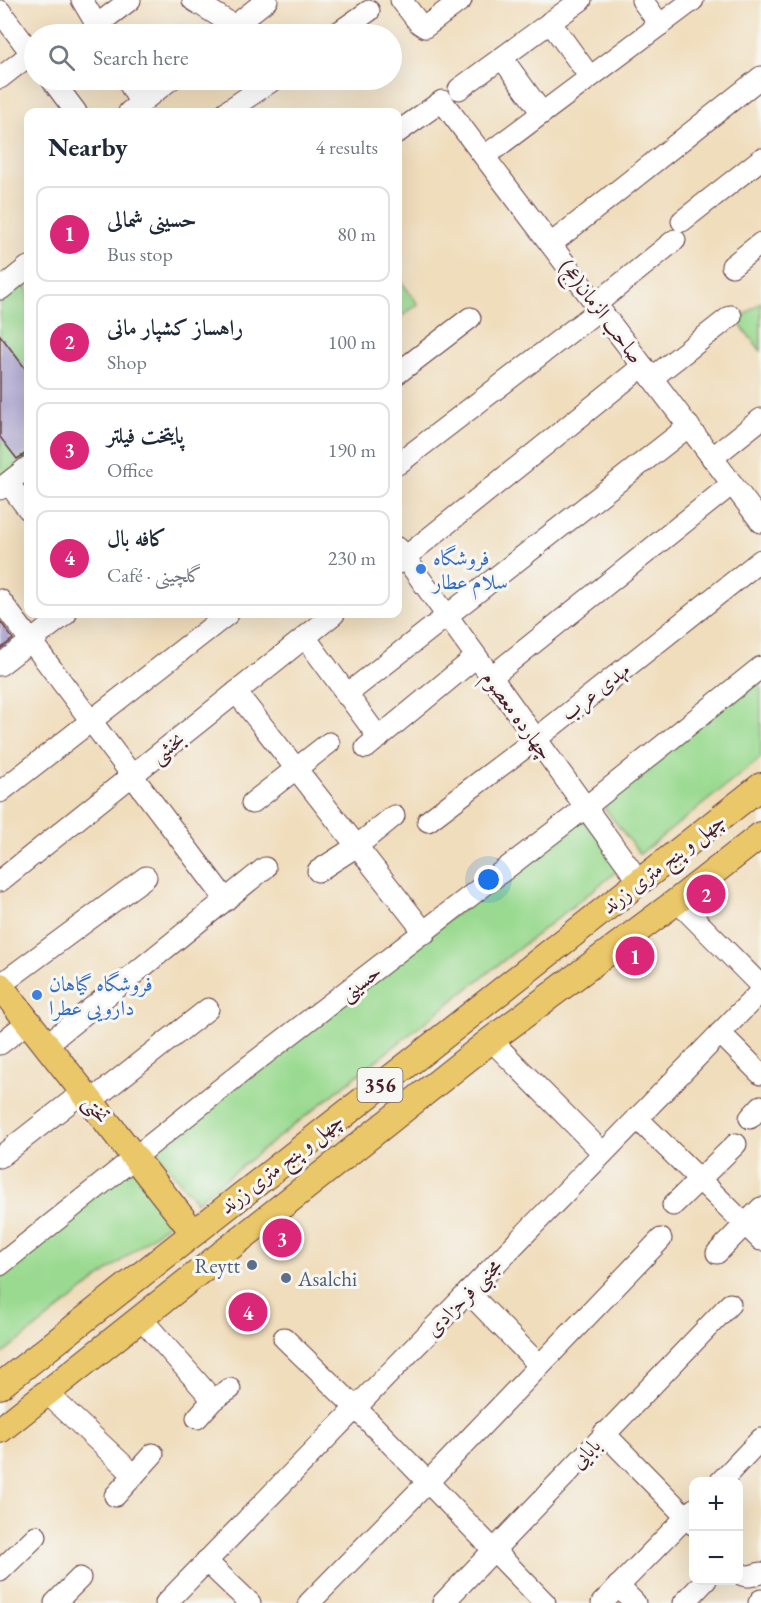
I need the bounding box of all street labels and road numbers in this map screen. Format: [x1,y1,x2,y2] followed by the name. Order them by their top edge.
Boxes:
[550,253,650,372] street label: صاحب الزمان(عج)
[555,656,636,728] street label: مهدی عرب
[472,665,560,768] street label: چهارده معصوم
[144,725,191,771] street label: بخشی
[596,806,734,925] street label: چهل و پنج متری زرند
[333,957,388,1008] street label: حسینی
[358,1068,403,1102] road number: 356
[76,1089,116,1130] street label: تختی
[214,1106,352,1225] street label: چهل و پنج متری زرند
[419,1252,510,1345] street label: مجتبی فرحزادی
[564,1432,607,1475] street label: بابایی

